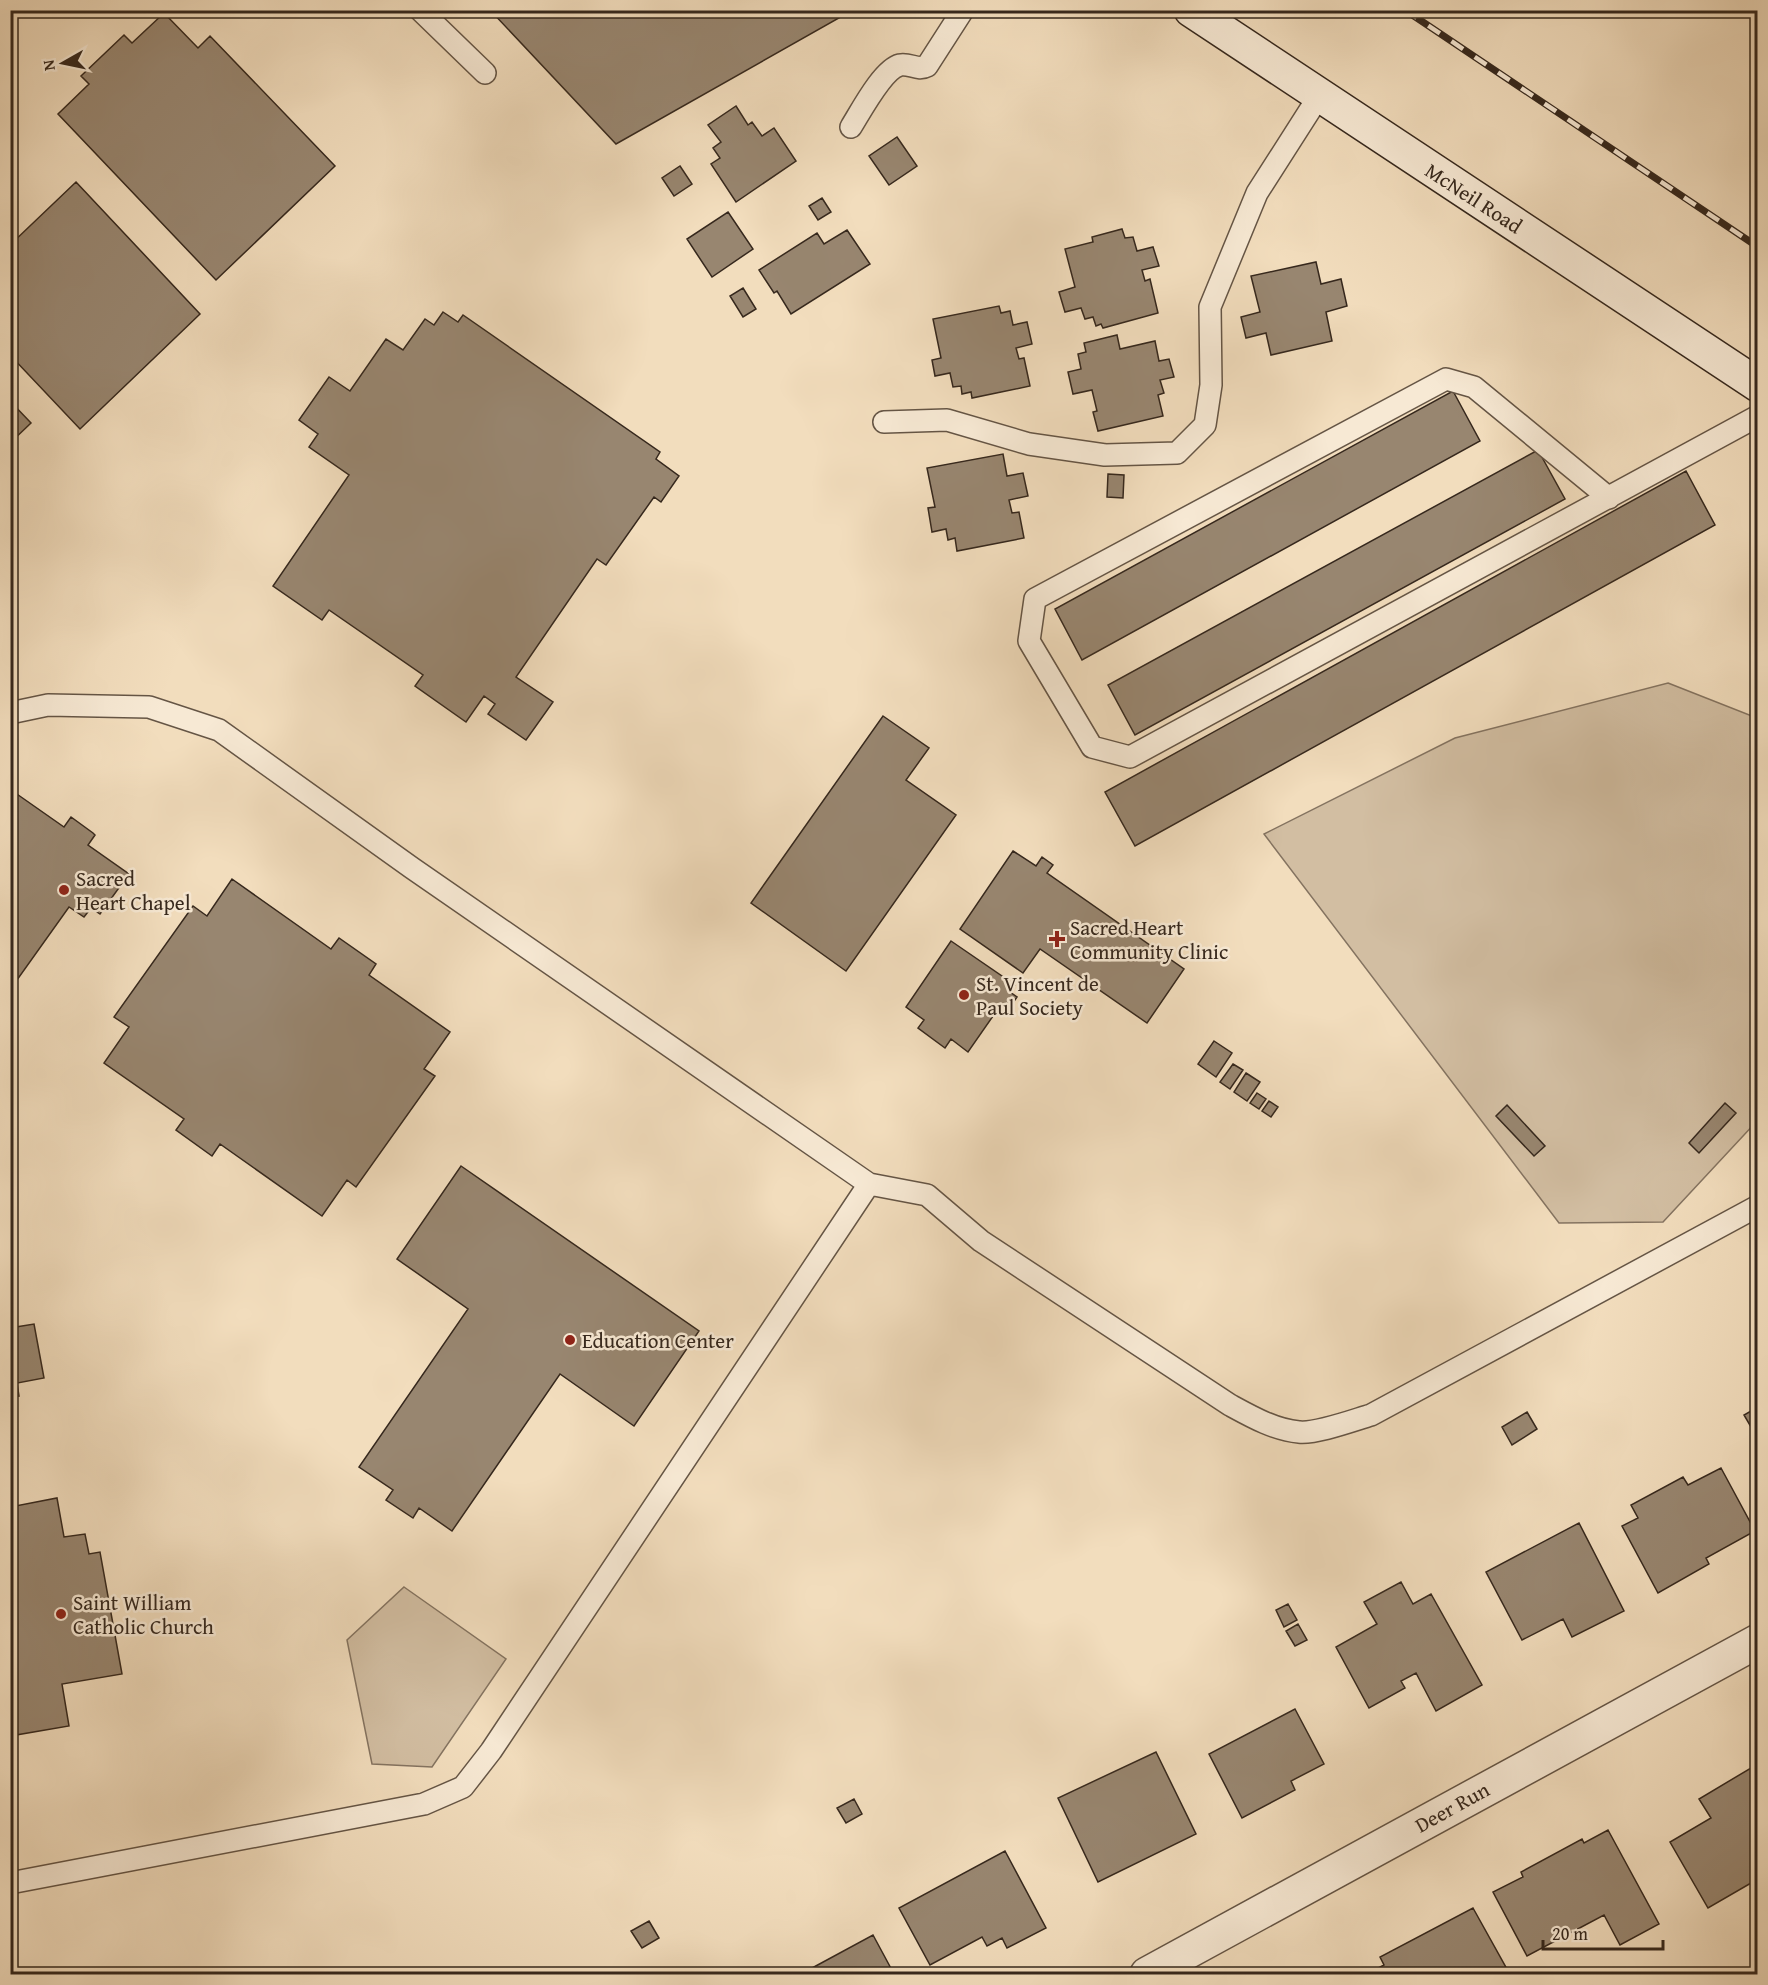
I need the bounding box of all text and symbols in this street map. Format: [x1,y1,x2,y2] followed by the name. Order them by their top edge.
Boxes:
[33,33,93,93] north arrow
[35,58,61,73] text: N
[1419,155,1529,242] street label: McNeil Road
[76,863,191,918] place label: Sacred Heart Chapel
[57,883,71,897] marker: Sacred Heart Chapel
[1070,912,1228,967] place label: Sacred Heart Community Clinic
[1048,930,1066,948] marker: Sacred Heart Community Clinic
[976,968,1099,1023] place label: St. Vincent de Paul Society
[957,988,971,1002] marker: St. Vincent de Paul Society
[582,1325,734,1356] place label: Education Center
[563,1333,577,1347] marker: Education Center
[73,1587,214,1642] place label: Saint William Catholic Church
[54,1607,68,1621] marker: Saint William Catholic Church
[1409,1774,1495,1840] street label: Deer Run
[1543,1913,1663,1951] scale bar
[1552,1920,1588,1947] text: 20 m

